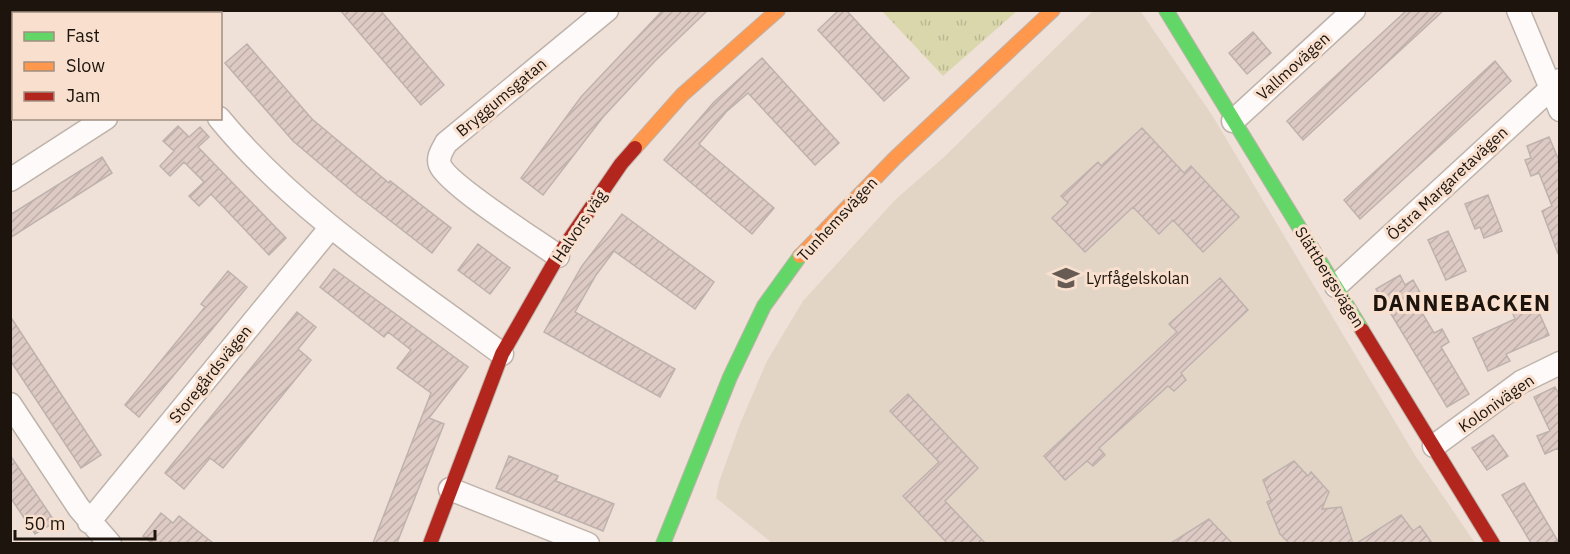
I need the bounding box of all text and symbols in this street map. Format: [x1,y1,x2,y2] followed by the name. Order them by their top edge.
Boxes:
[12,12,222,120] legend
[66,24,100,47] text: Fast
[1252,28,1334,104] street label: Vallmovägen
[452,53,550,141] street label: Bryggumsgatan
[66,54,105,77] text: Slow
[66,84,101,107] text: Jam
[1382,122,1512,244] street label: Östra Margaretavägen
[793,173,881,265] street label: Tunhemsvägen
[548,186,611,266] street label: Halvors väg
[1291,223,1369,331] street label: Slättbergsvägen
[1051,263,1081,293] school or university icon: Lyrfågelskolan
[1086,268,1189,288] place label: Lyrfågelskolan
[1373,288,1551,317] district label: DANNEBACKEN
[164,321,256,427] street label: Storegårdsvägen
[1454,370,1538,436] street label: Kolonivägen
[15,503,154,541] scale bar
[24,512,66,535] text: 50 m

